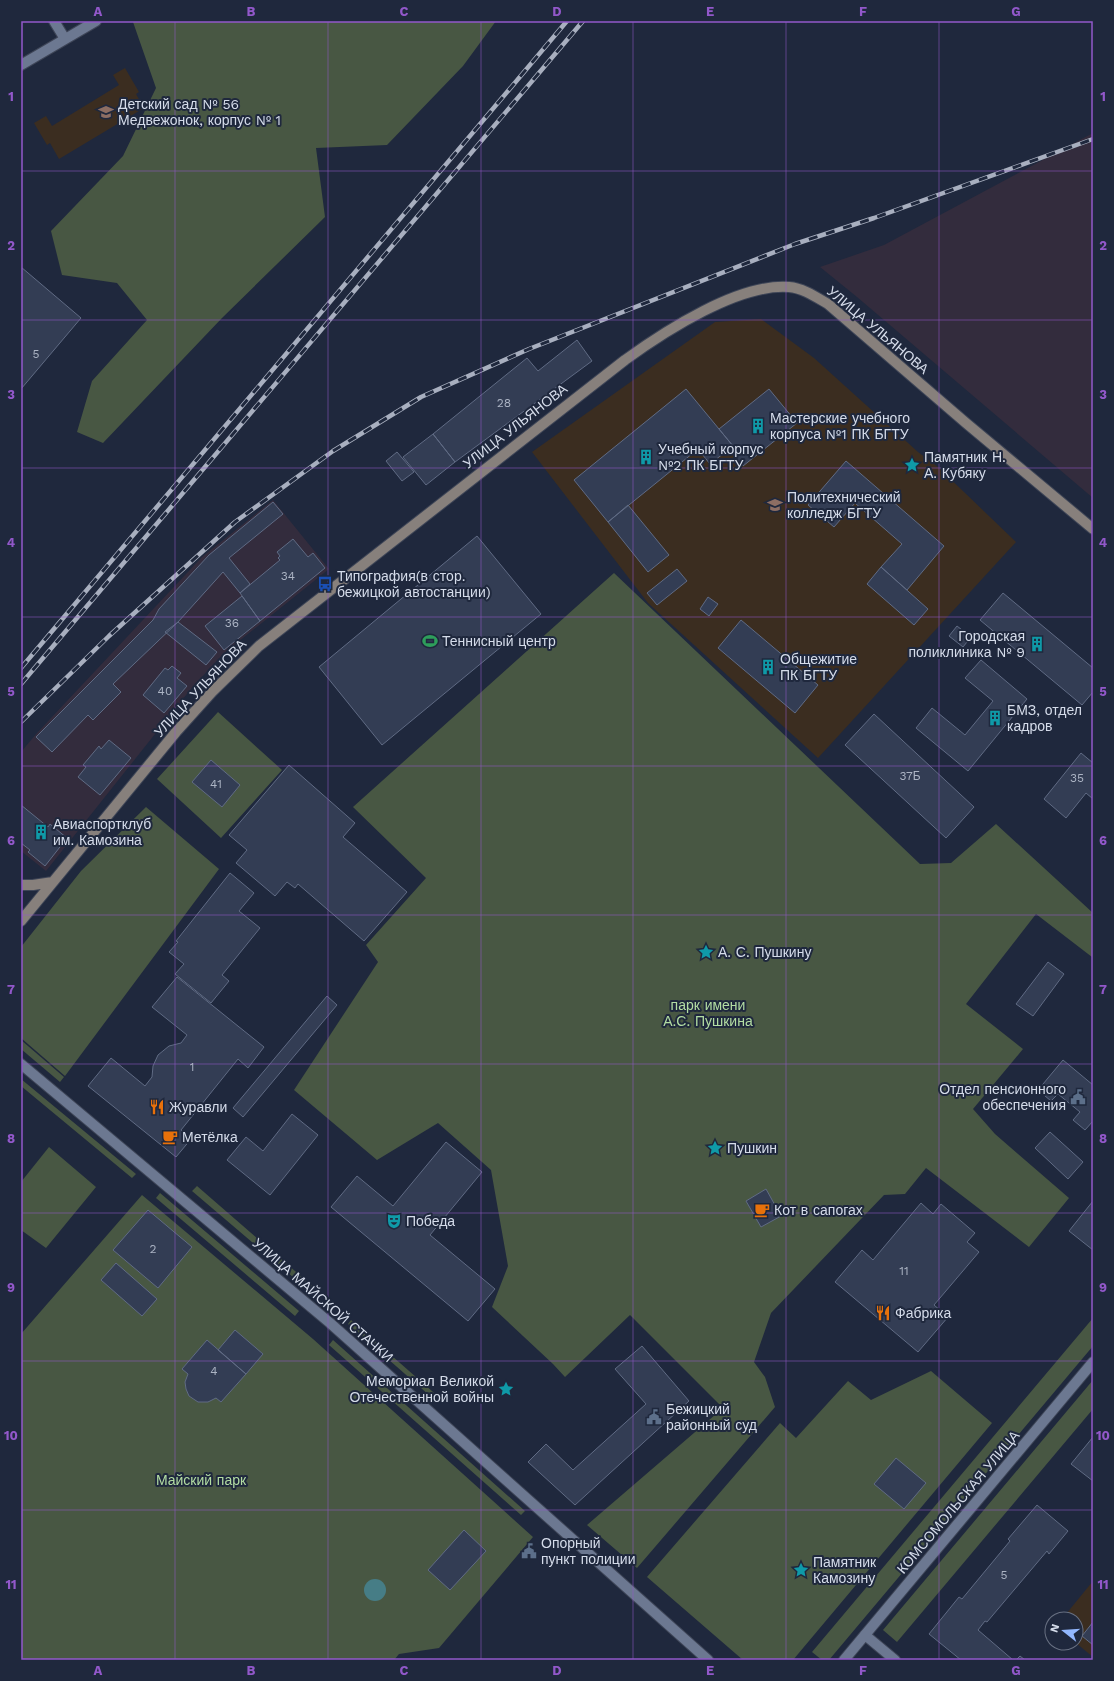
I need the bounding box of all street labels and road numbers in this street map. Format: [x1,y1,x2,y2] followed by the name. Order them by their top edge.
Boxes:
[824,283,933,378] street label: УЛИЦА УЛЬЯНОВА
[460,380,571,472] street label: УЛИЦА УЛЬЯНОВА
[151,635,250,740] street label: УЛИЦА УЛЬЯНОВА
[250,1234,397,1365] street label: УЛИЦА МАЙСКОЙ СТАЧКИ
[894,1427,1023,1577] street label: КОМСОМОЛЬСКАЯ УЛИЦА

